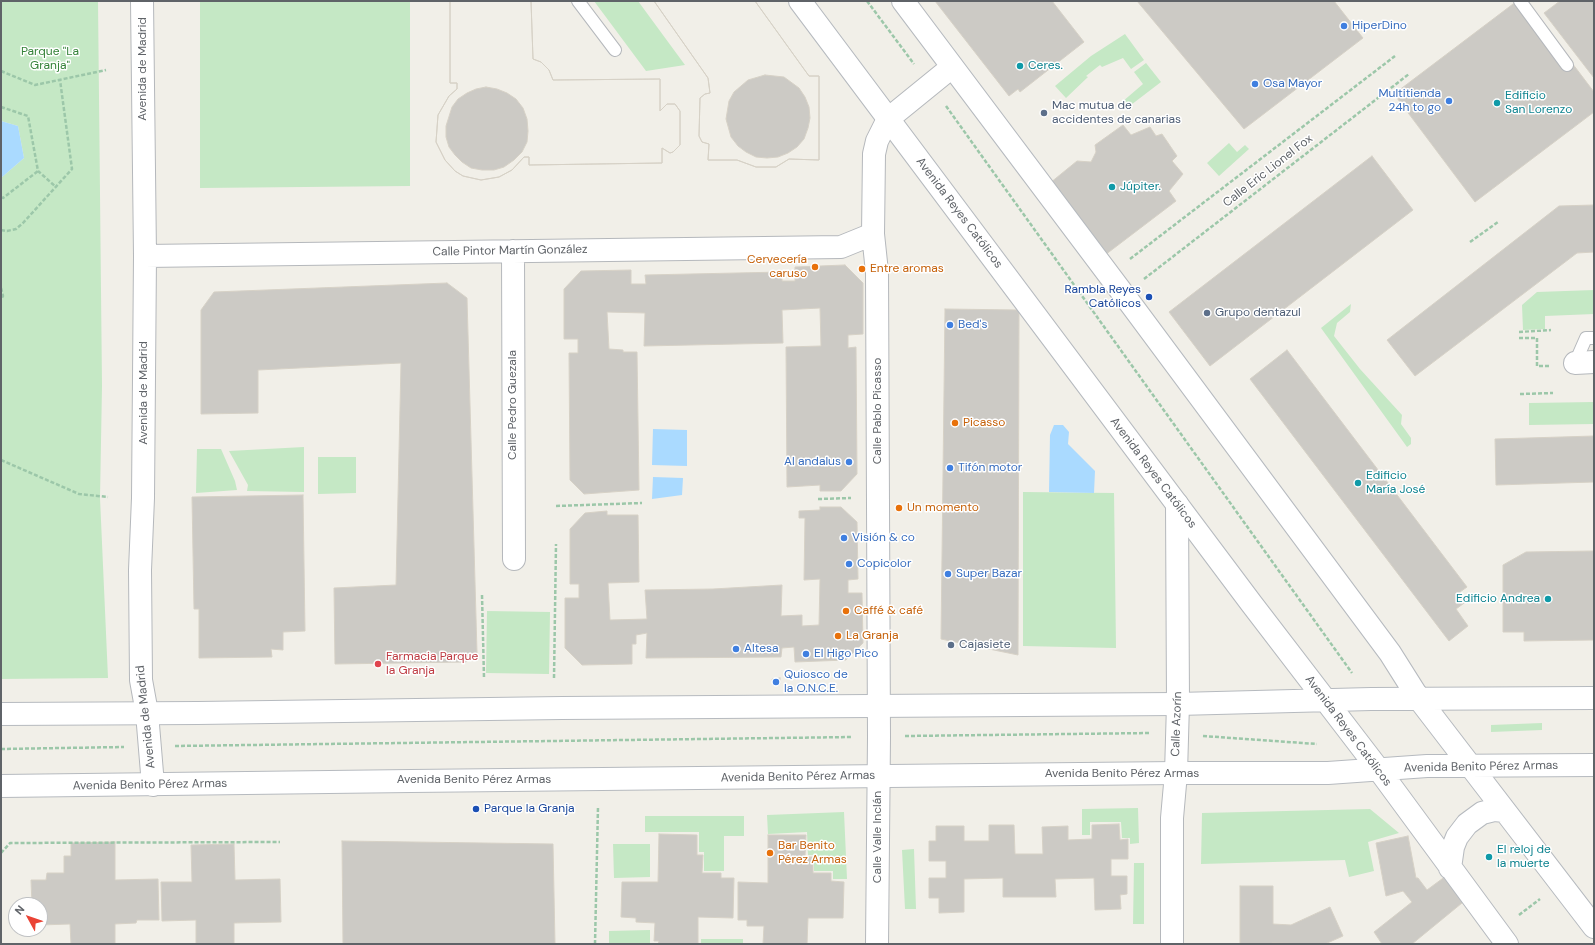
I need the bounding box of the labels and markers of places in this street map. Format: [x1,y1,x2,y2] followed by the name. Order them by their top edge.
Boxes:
[1352,19,1407,33] place label: HiperDino
[1339,21,1349,31] marker: HiperDino
[1028,59,1063,73] place label: Ceres.
[1015,61,1025,71] marker: Ceres.
[1263,77,1322,91] place label: Osa Mayor
[1250,79,1260,89] marker: Osa Mayor
[1378,87,1441,115] place label: Multitienda 24h to go
[1505,89,1572,117] place label: Edificio San Lorenzo
[1444,96,1454,106] marker: Multitienda 24h to go
[1492,98,1502,108] marker: Edificio San Lorenzo
[1052,99,1181,127] place label: Mac mutua de accidentes de canarias
[1039,108,1049,118] marker: Mac mutua de accidentes de canarias
[1120,180,1161,194] place label: Júpiter.
[1107,182,1117,192] marker: Júpiter.
[747,253,807,281] place label: Cervecería caruso
[810,262,820,272] marker: Cervecería caruso
[870,262,944,276] place label: Entre aromas
[857,264,867,274] marker: Entre aromas
[1065,283,1141,311] place label: Rambla Reyes Católicos
[1144,292,1154,302] marker: Rambla Reyes Católicos
[1215,306,1301,320] place label: Grupo dentazul
[1202,308,1212,318] marker: Grupo dentazul
[958,318,988,332] place label: Bed's
[945,320,955,330] marker: Bed's
[963,416,1005,430] place label: Picasso
[950,418,960,428] marker: Picasso
[784,455,841,469] place label: Al andalus
[844,457,854,467] marker: Al andalus
[958,461,1022,475] place label: Tifón motor
[945,463,955,473] marker: Tifón motor
[1366,469,1425,497] place label: Edificio María José
[1353,478,1363,488] marker: Edificio María José
[907,501,979,515] place label: Un momento
[894,503,904,513] marker: Un momento
[852,531,915,545] place label: Visión & co
[839,533,849,543] marker: Visión & co
[857,557,911,571] place label: Copicolor
[844,559,854,569] marker: Copicolor
[956,567,1022,581] place label: Super Bazar
[943,569,953,579] marker: Super Bazar
[1456,592,1540,606] place label: Edificio Andrea
[1543,594,1553,604] marker: Edificio Andrea
[854,604,923,618] place label: Caffé & café
[841,606,851,616] marker: Caffé & café
[846,629,898,643] place label: La Granja
[833,631,843,641] marker: La Granja
[959,638,1010,652] place label: Cajasiete
[946,640,956,650] marker: Cajasiete
[744,642,779,656] place label: Altesa
[731,644,741,654] marker: Altesa
[814,647,878,661] place label: El Higo Pico
[801,649,811,659] marker: El Higo Pico
[386,650,478,678] place label: Farmacia Parque la Granja
[373,659,383,669] marker: Farmacia Parque la Granja
[784,668,848,696] place label: Quiosco de la O.N.C.E.
[771,677,781,687] marker: Quiosco de la O.N.C.E.
[484,802,575,816] place label: Parque la Granja
[471,804,481,814] marker: Parque la Granja
[778,839,847,867] place label: Bar Benito Pérez Armas
[1497,843,1551,871] place label: El reloj de la muerte
[765,848,775,858] marker: Bar Benito Pérez Armas
[1484,852,1494,862] marker: El reloj de la muerte

